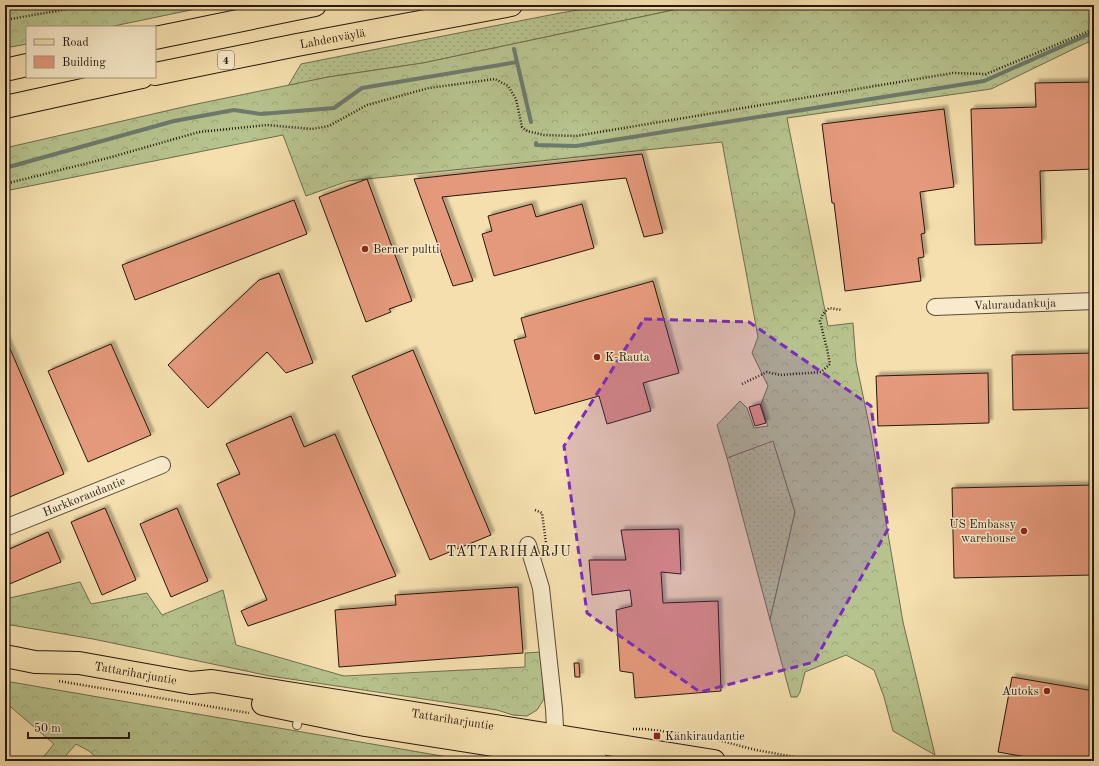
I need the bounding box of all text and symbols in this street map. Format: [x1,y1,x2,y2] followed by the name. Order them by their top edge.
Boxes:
[26,26,156,78] legend
[299,27,366,51] street label: Lahdenväylä
[62,37,89,49] text: Road
[218,51,234,69] road number: 4
[62,57,106,69] text: Building
[360,244,370,254] marker: Berner pultti
[373,244,440,256] place label: Berner pultti
[974,297,1056,313] street label: Valuraudankuja
[592,352,602,362] marker: K-Rauta
[605,352,650,364] place label: K-Rauta
[41,475,128,519] street label: Harkkoraudantie
[949,519,1017,545] place label: US Embassy warehouse
[1019,526,1029,536] marker: US Embassy warehouse
[446,545,572,559] district label: TATTARIHARJU
[93,661,178,687] street label: Tattariharjuntie
[1002,686,1039,698] place label: Autoks
[1042,686,1052,696] marker: Autoks
[410,708,495,733] street label: Tattariharjuntie
[28,714,129,740] scale bar
[34,722,61,735] text: 50 m
[652,731,662,741] marker: Kankiraudantie
[665,731,745,743] place label: Kankiraudantie

